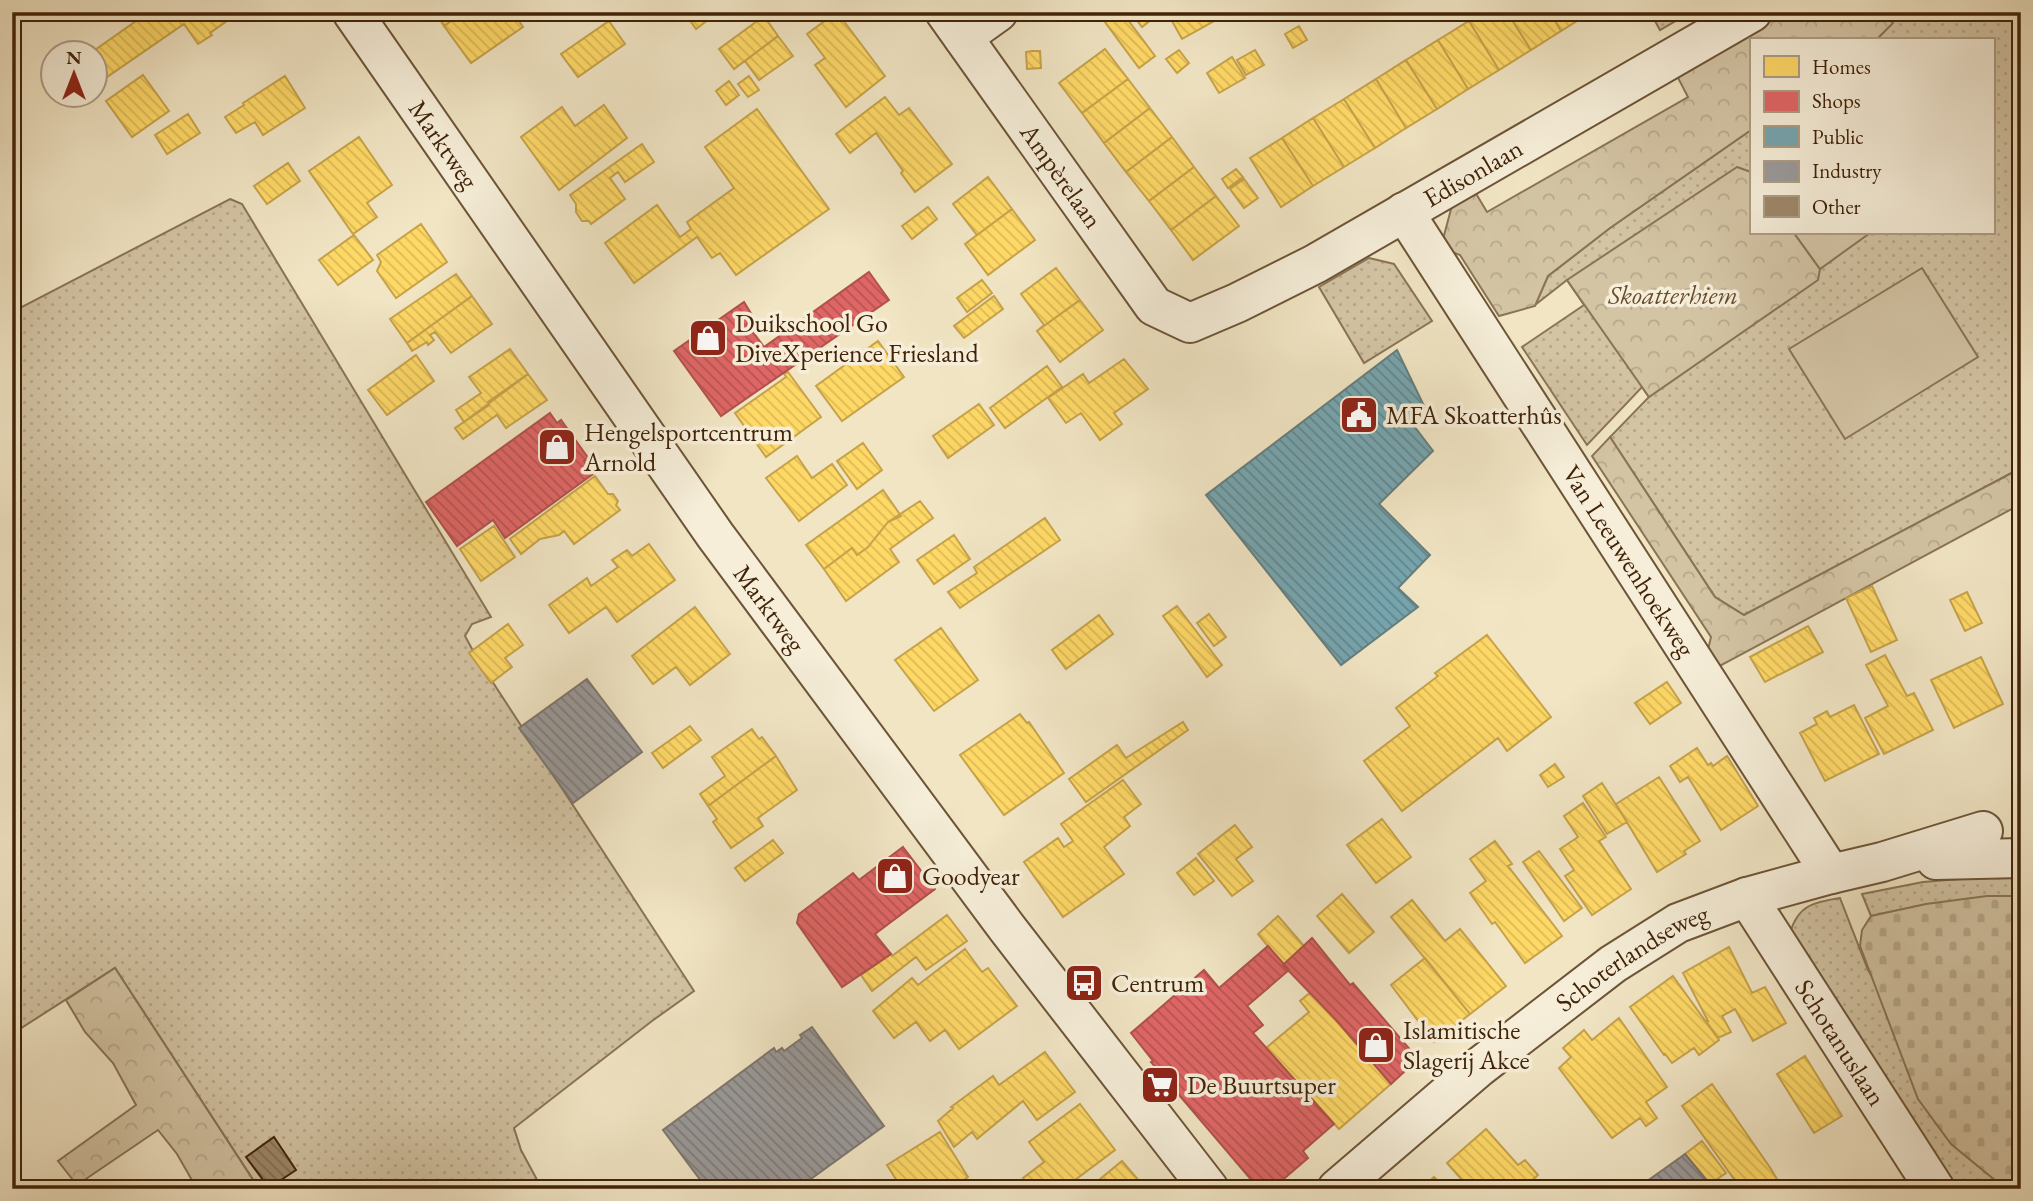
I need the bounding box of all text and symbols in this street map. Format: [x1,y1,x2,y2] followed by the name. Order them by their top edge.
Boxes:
[38,38,108,108] north arrow
[1750,38,1994,234] legend
[66,45,82,70] text: N
[1812,53,1871,80] text: Homes
[1812,87,1861,114] text: Shops
[401,93,487,196] street label: Marktweg
[1012,116,1111,235] street label: Ampèrelaan
[1812,123,1864,150] text: Public
[1417,131,1529,215] street label: Edisonlaan
[1812,157,1882,184] text: Industry
[1812,193,1861,220] text: Other
[1607,278,1738,312] park label: Skoatterhiem
[735,306,979,370] place label: Duikschool Go DiveXperience Friesland
[687,317,729,359] shop icon: Duikschool Go DiveXperience Friesland
[1338,394,1380,436] public building icon: MFA Skoatterhûs
[1386,398,1562,432] place label: MFA Skoatterhûs
[583,415,793,479] place label: Hengelsportcentrum Arnold
[536,426,578,468] shop icon: Hengelsportcentrum Arnold
[1555,459,1704,664] street label: Van Leeuwenhoekweg
[726,558,814,660] street label: Marktweg
[874,855,916,897] shop icon: Goodyear
[922,859,1020,893] place label: Goodyear
[1548,896,1714,1019] street label: Schoterlandseweg
[1063,962,1105,1004] bus stop icon: Centrum
[1111,966,1204,1000] place label: Centrum
[1787,973,1894,1112] street label: Schotanuslaan
[1403,1013,1530,1077] place label: Islamitische Slagerij Akce
[1355,1024,1397,1066] shop icon: Islamitische Slagerij Akce
[1139,1064,1181,1106] supermarket icon: De Buurtsuper
[1187,1068,1336,1102] place label: De Buurtsuper

